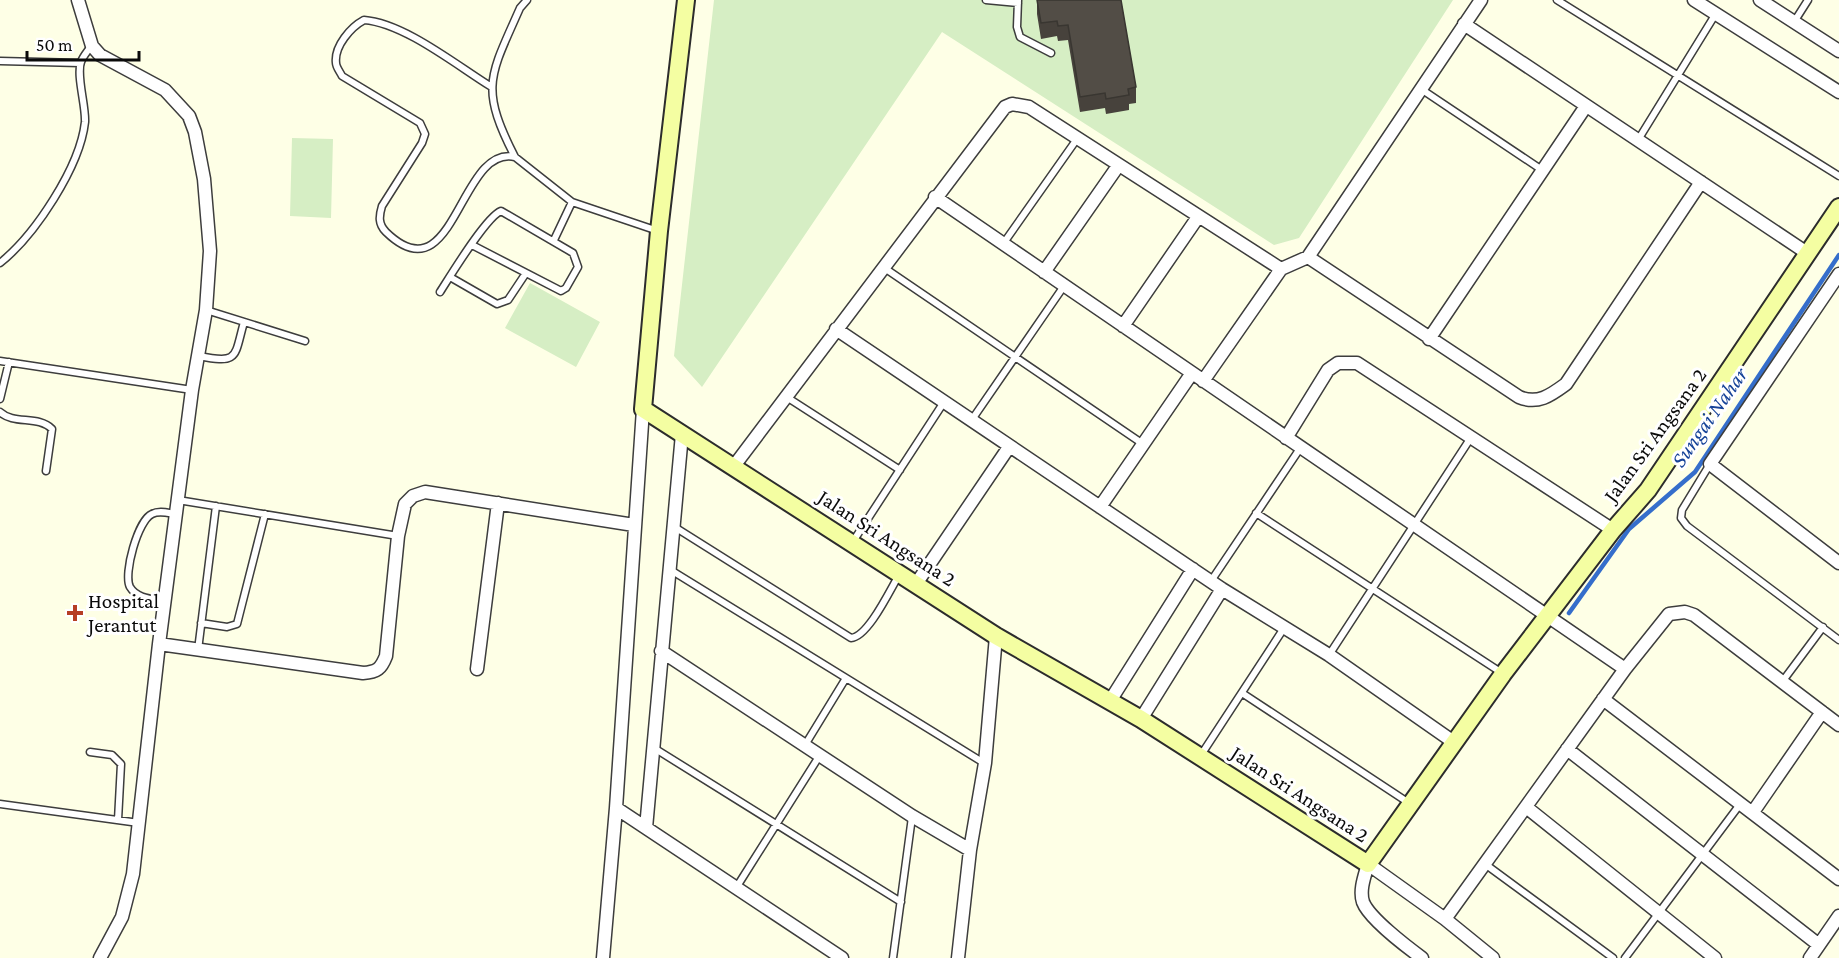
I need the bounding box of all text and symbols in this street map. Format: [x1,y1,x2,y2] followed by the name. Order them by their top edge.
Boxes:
[27,24,140,62] scale bar
[36,35,73,55] text: 50 m
[1666,361,1753,472] water label: Sungai Nahar
[1597,364,1712,508] street label: Jalan Sri Angsana 2
[812,483,960,591] street label: Jalan Sri Angsana 2
[86,589,159,637] place label: Hospital Jerantut
[66,604,84,622] marker: Hospital Jerantut
[1225,739,1373,847] street label: Jalan Sri Angsana 2

